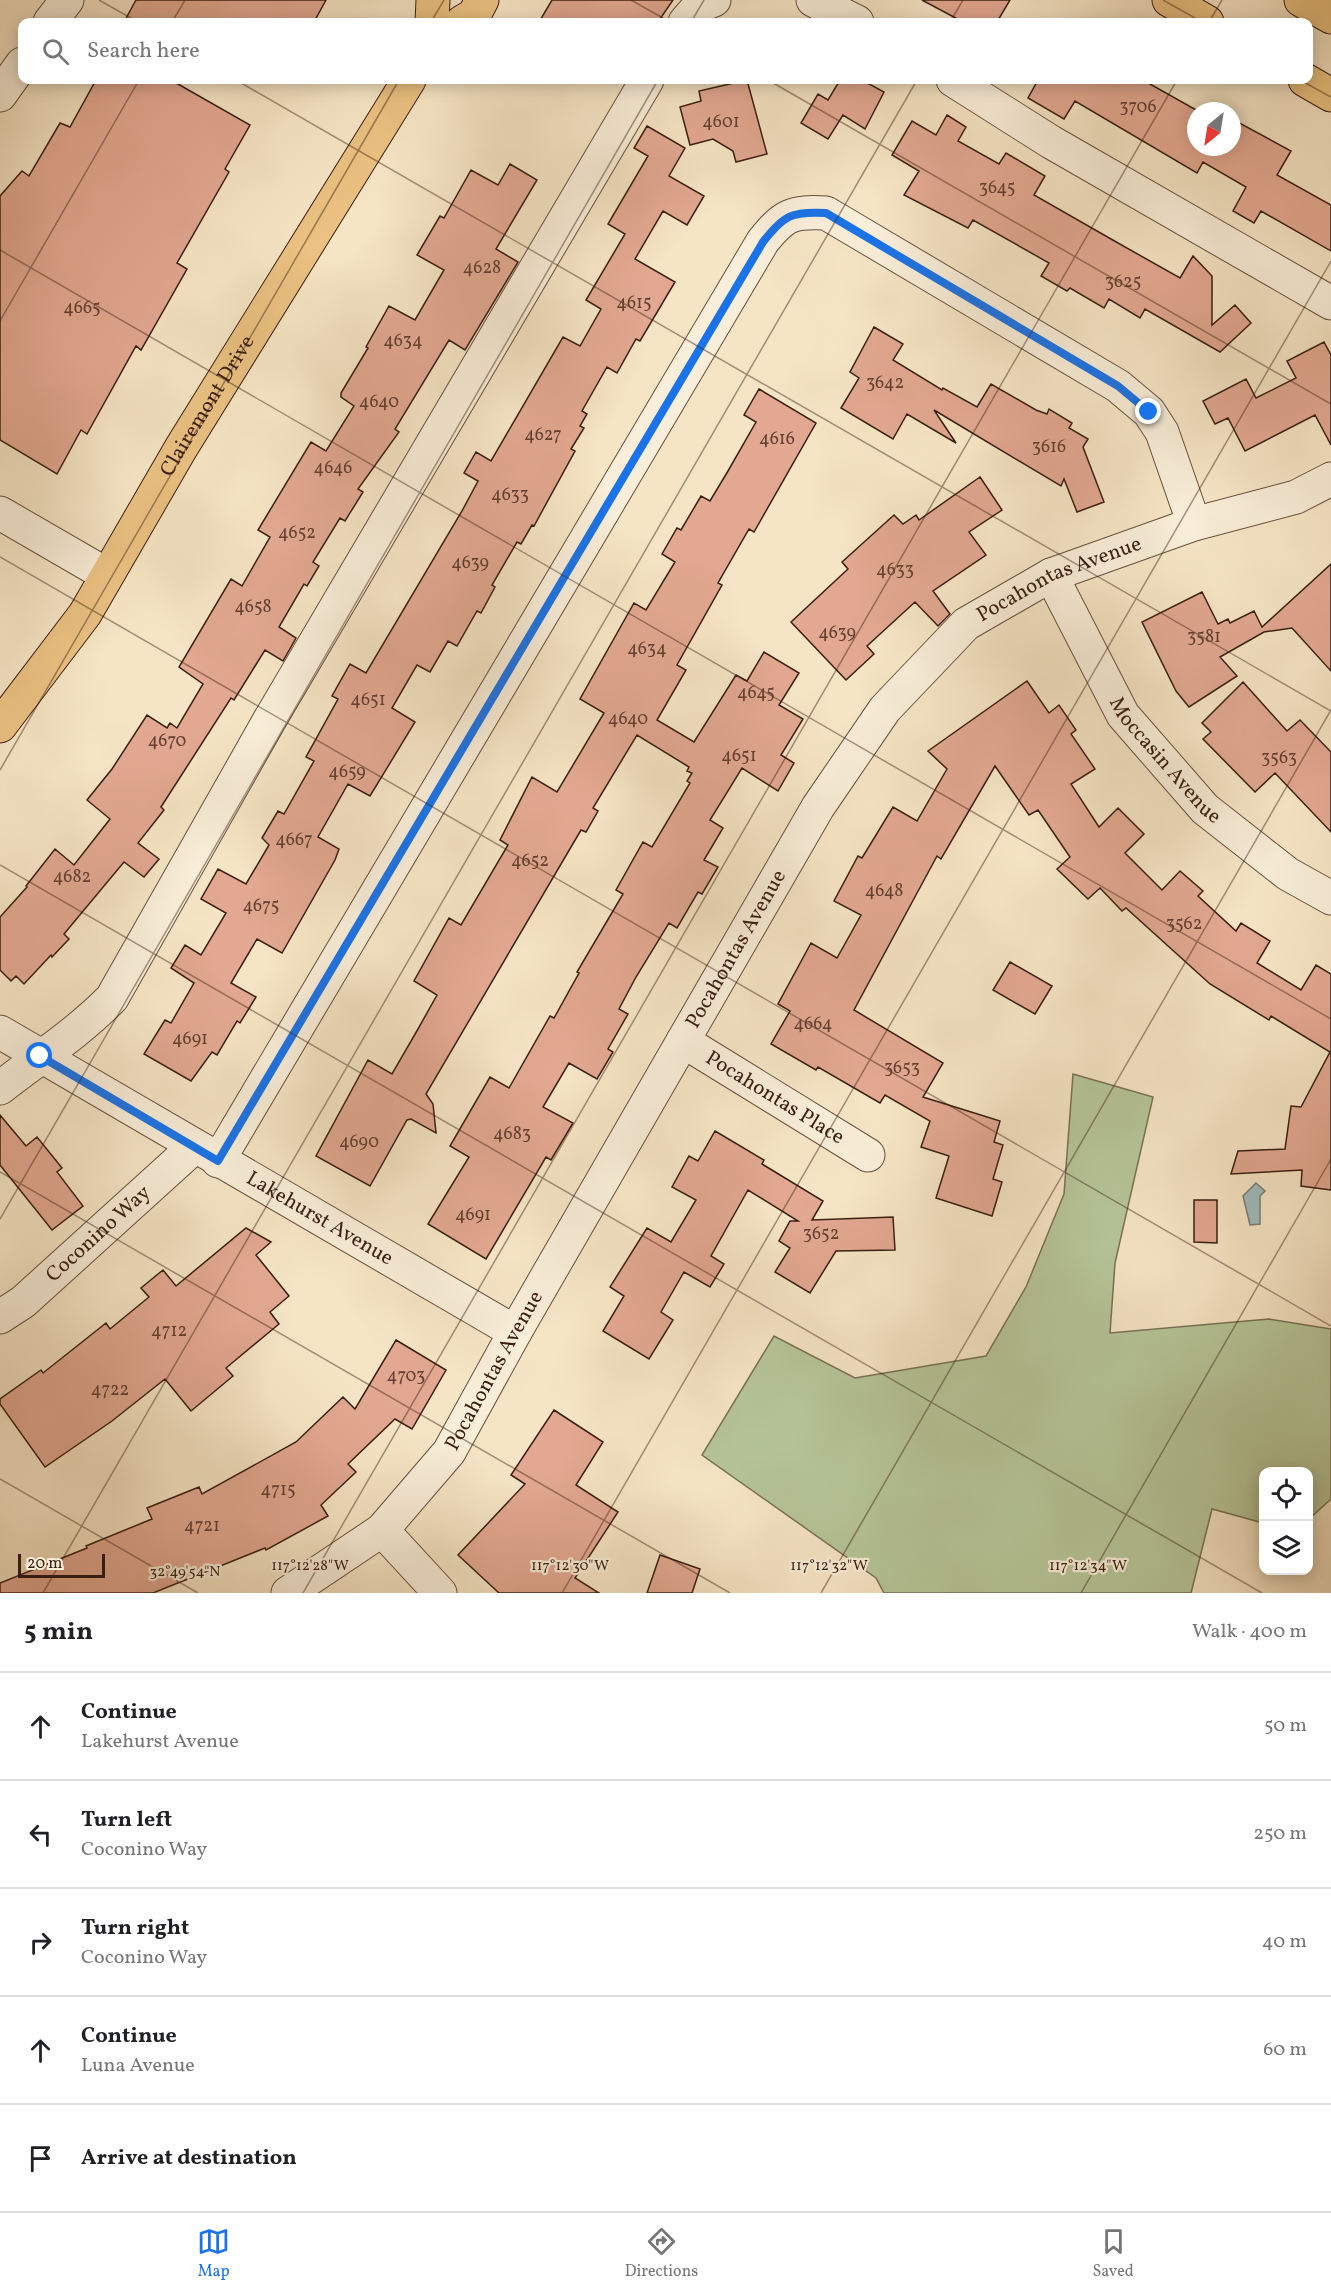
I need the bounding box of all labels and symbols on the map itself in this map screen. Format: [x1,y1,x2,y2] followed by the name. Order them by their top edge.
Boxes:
[1119,95,1157,120] house number: 3706
[1187,102,1241,156] north arrow
[702,110,740,135] house number: 4601
[979,176,1015,201] house number: 3645
[463,256,501,281] house number: 4628
[1105,270,1141,295] house number: 3625
[616,291,652,316] house number: 4615
[63,296,101,321] house number: 4665
[383,329,423,354] house number: 4634
[153,330,262,482] street label: Clairemont Drive
[866,371,904,396] house number: 3642
[359,390,399,415] house number: 4640
[1135,398,1161,424] route end
[524,423,562,448] house number: 4627
[759,427,795,452] house number: 4616
[1032,435,1066,460] house number: 3616
[314,456,352,481] house number: 4646
[491,483,529,508] house number: 4633
[278,521,316,546] house number: 4652
[971,529,1145,629] street label: Pocahontas Avenue
[451,551,489,576] house number: 4639
[876,558,914,583] house number: 4633
[234,595,272,620] house number: 4658
[818,621,856,646] house number: 4639
[1187,625,1221,650] house number: 3581
[627,637,667,662] house number: 4634
[737,681,775,706] house number: 4645
[350,688,386,713] house number: 4651
[1102,692,1227,831] street label: Moccasin Avenue
[608,707,648,732] house number: 4640
[148,729,186,754] house number: 4670
[721,744,757,769] house number: 4651
[1261,746,1297,771] house number: 3563
[328,760,366,785] house number: 4659
[275,828,313,853] house number: 4667
[511,849,549,874] house number: 4652
[679,864,793,1034] street label: Pocahontas Avenue
[53,865,91,890] house number: 4682
[865,879,903,904] house number: 4648
[242,894,280,919] house number: 4675
[1166,912,1202,937] house number: 3562
[794,1012,833,1037] house number: 4664
[172,1027,208,1052] house number: 4691
[26,1042,52,1068] route start
[700,1044,850,1152] street label: Pocahontas Place
[884,1056,920,1081] house number: 3653
[493,1122,531,1147] house number: 4683
[339,1130,379,1155] house number: 4690
[241,1164,399,1273] street label: Lakehurst Avenue
[39,1178,158,1289] street label: Coconino Way
[455,1203,491,1228] house number: 4691
[803,1222,839,1247] house number: 3652
[438,1285,550,1456] street label: Pocahontas Avenue
[151,1319,187,1344] house number: 4712
[387,1364,425,1389] house number: 4703
[91,1378,129,1403] house number: 4722
[260,1478,296,1503] house number: 4715
[184,1514,220,1539] house number: 4721
[18,1551,105,1578] scale bar
[271,1556,349,1577] text: 117°12'28"W
[531,1556,609,1577] text: 117°12'30"W
[790,1556,868,1577] text: 117°12'32"W
[1049,1556,1127,1577] text: 117°12'34"W
[150,1562,220,1583] text: 32°49'54"N

